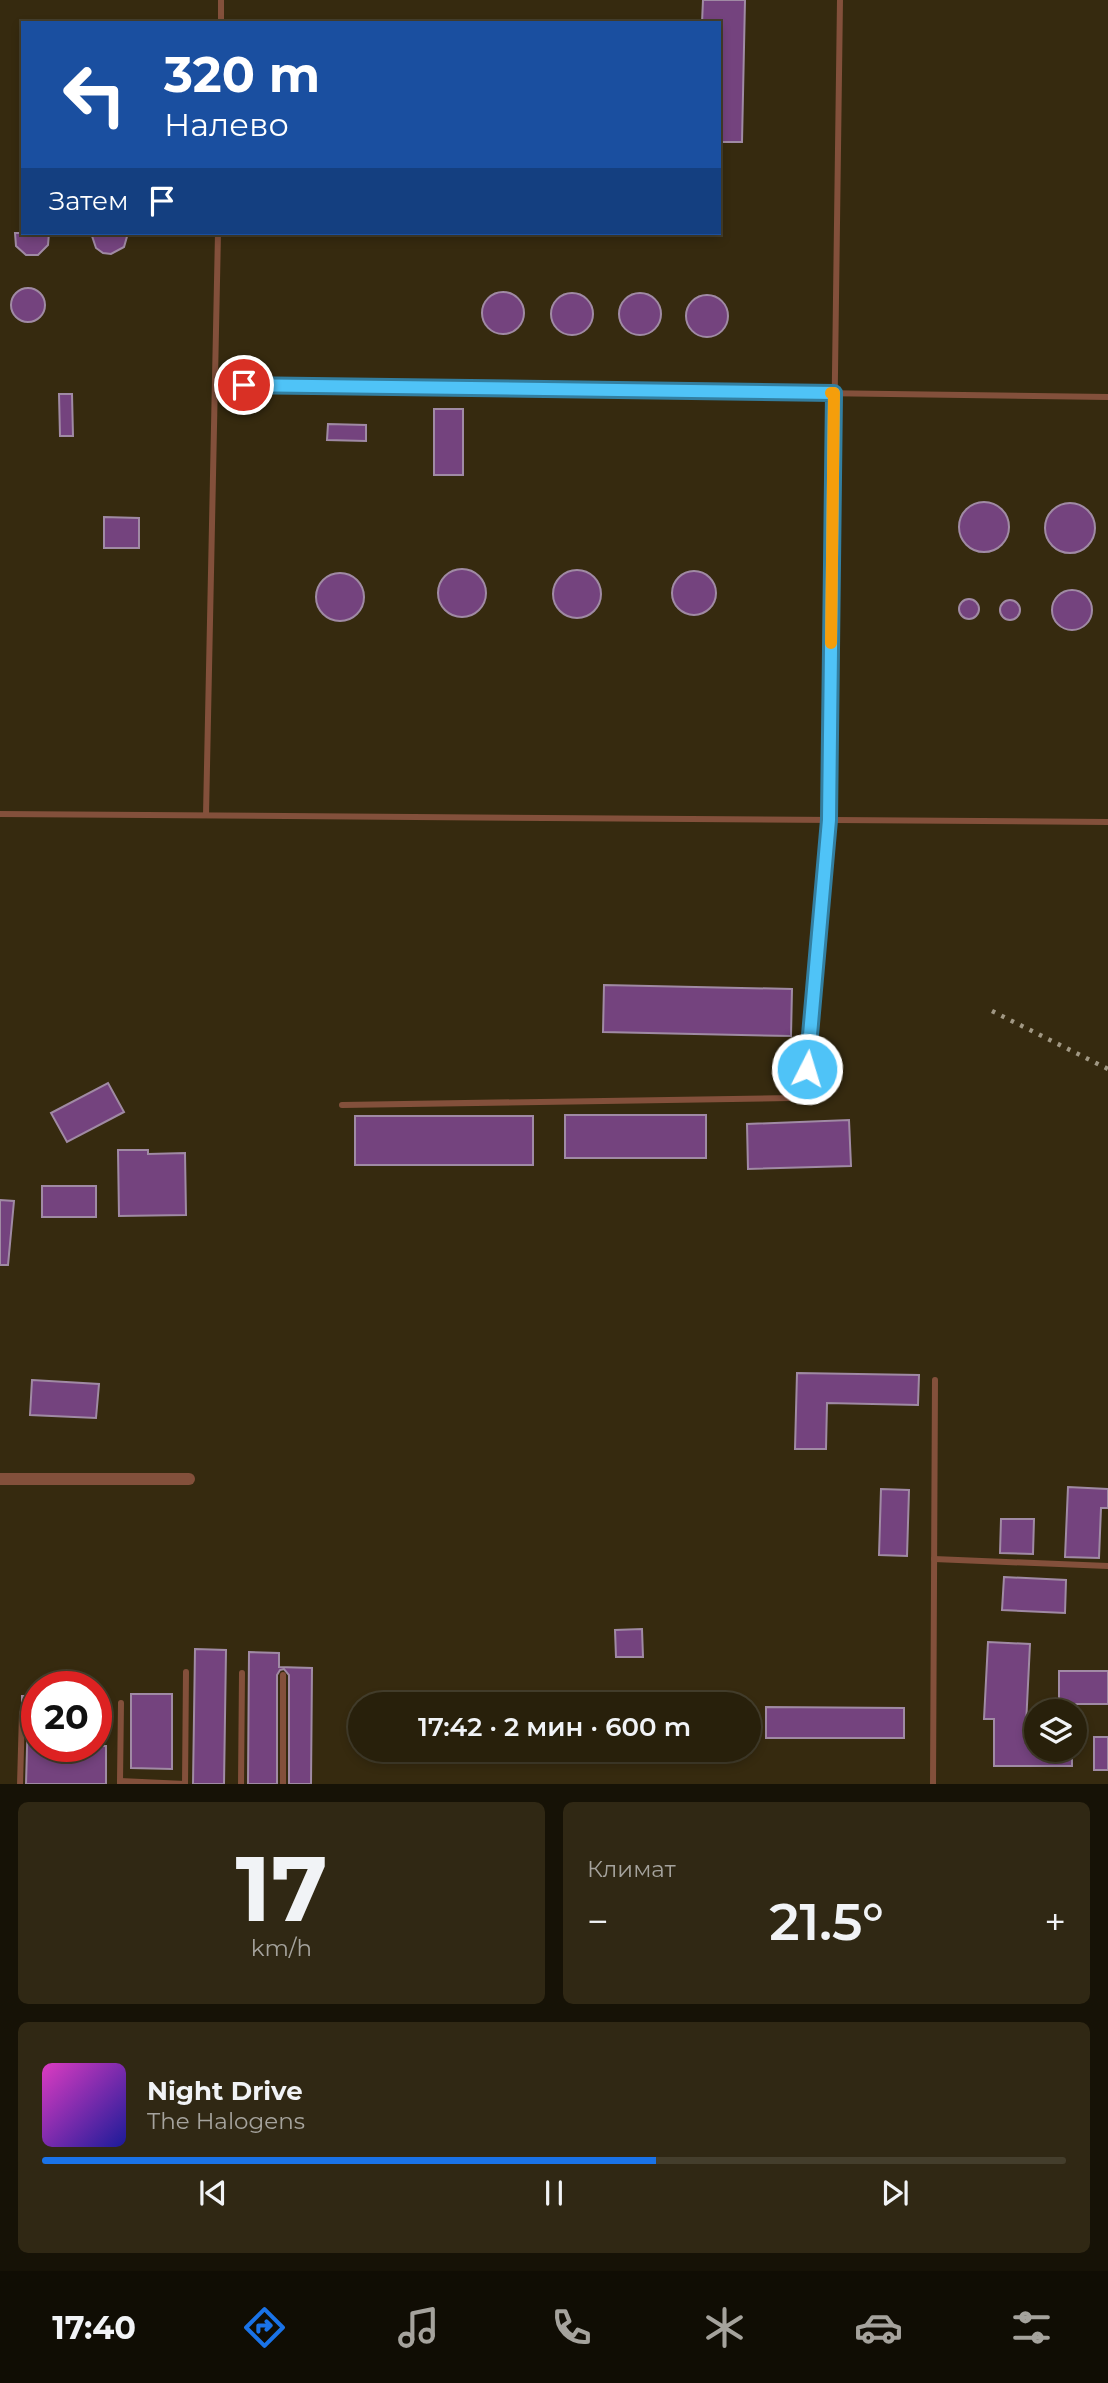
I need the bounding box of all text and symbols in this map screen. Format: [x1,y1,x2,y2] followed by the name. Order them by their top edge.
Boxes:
[164,45,320,104] text: 320 m
[49,49,140,140] icon: left
[164,105,289,144] text: Налево
[143,182,181,220] icon: arrive
[49,185,129,217] text: Затем
[214,355,274,415] pin
[225,366,263,404] icon: arrive
[770,1032,844,1106] position arrow
[21,1671,112,1762] speed limit sign: 20
[1024,1699,1087,1762] map controls
[1024,1699,1087,1762] button: layers
[418,1711,691,1743] text: 17:42 · 2 мин · 600 m
[235,1833,328,1944] text: 17
[587,1855,676,1883] text: Климат
[769,1890,884,1953] text: 21.5°
[587,1898,609,1945] text: −
[1044,1898,1066,1945] text: +
[251,1934,312,1962] text: km/h
[147,2075,303,2107] text: Night Drive
[147,2107,305,2135] text: The Halogens
[194,2174,232,2212] icon: previous
[535,2174,573,2212] icon: pause
[876,2174,914,2212] icon: next
[240,2303,289,2352] icon: directions
[394,2303,443,2352] icon: music
[547,2303,596,2352] icon: phone
[700,2303,749,2352] icon: climate
[854,2303,903,2352] icon: car
[1007,2303,1056,2352] icon: filters
[52,2308,136,2347] text: 17:40

